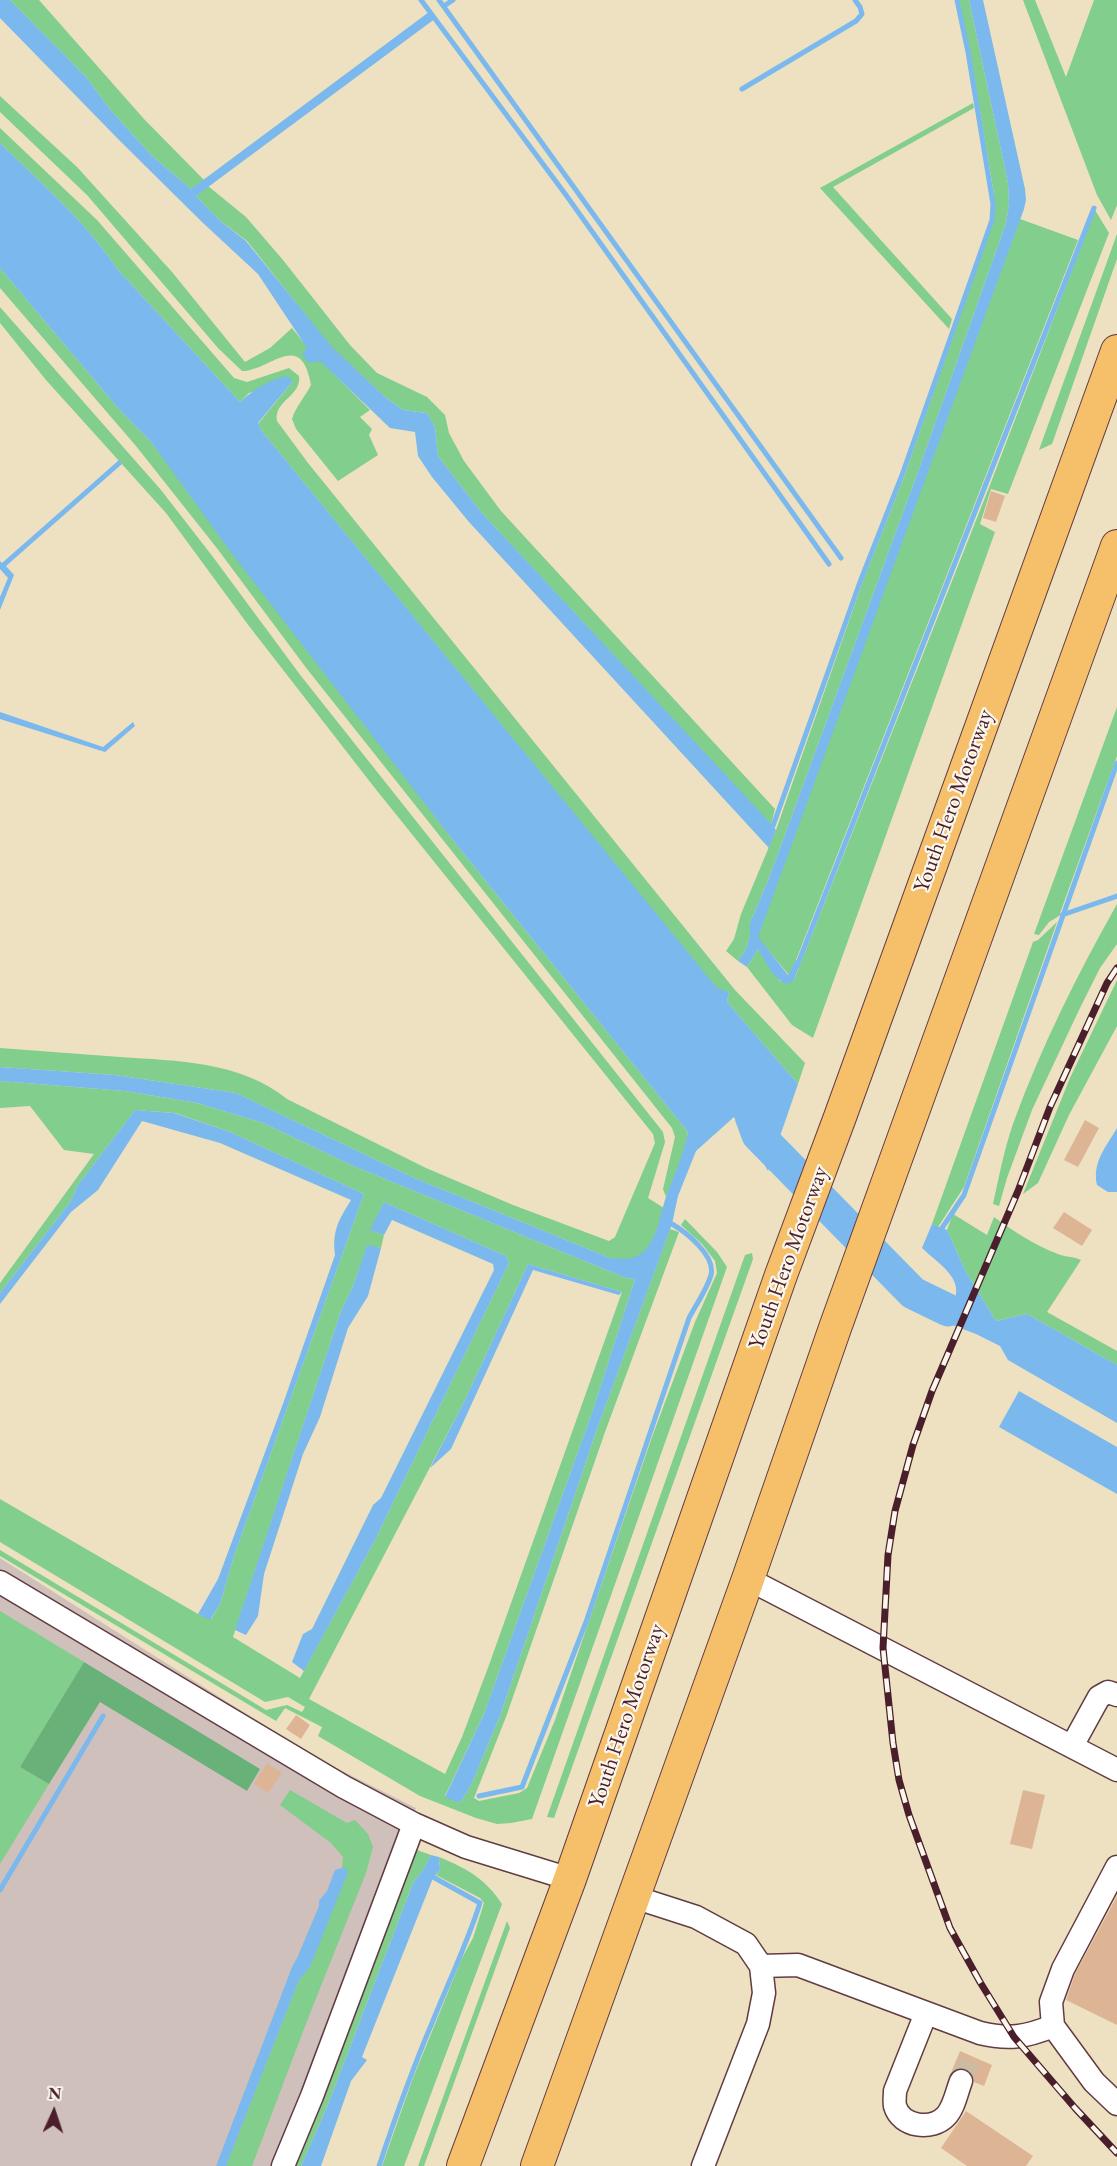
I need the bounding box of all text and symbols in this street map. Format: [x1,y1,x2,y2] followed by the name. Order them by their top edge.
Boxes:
[909,706,999,896] street label: Youth Hero Motorway
[744,1163,834,1353] street label: Youth Hero Motorway
[583,1620,671,1812] street label: Youth Hero Motorway
[24,2082,84,2142] north arrow
[48,2083,62,2104] text: N

